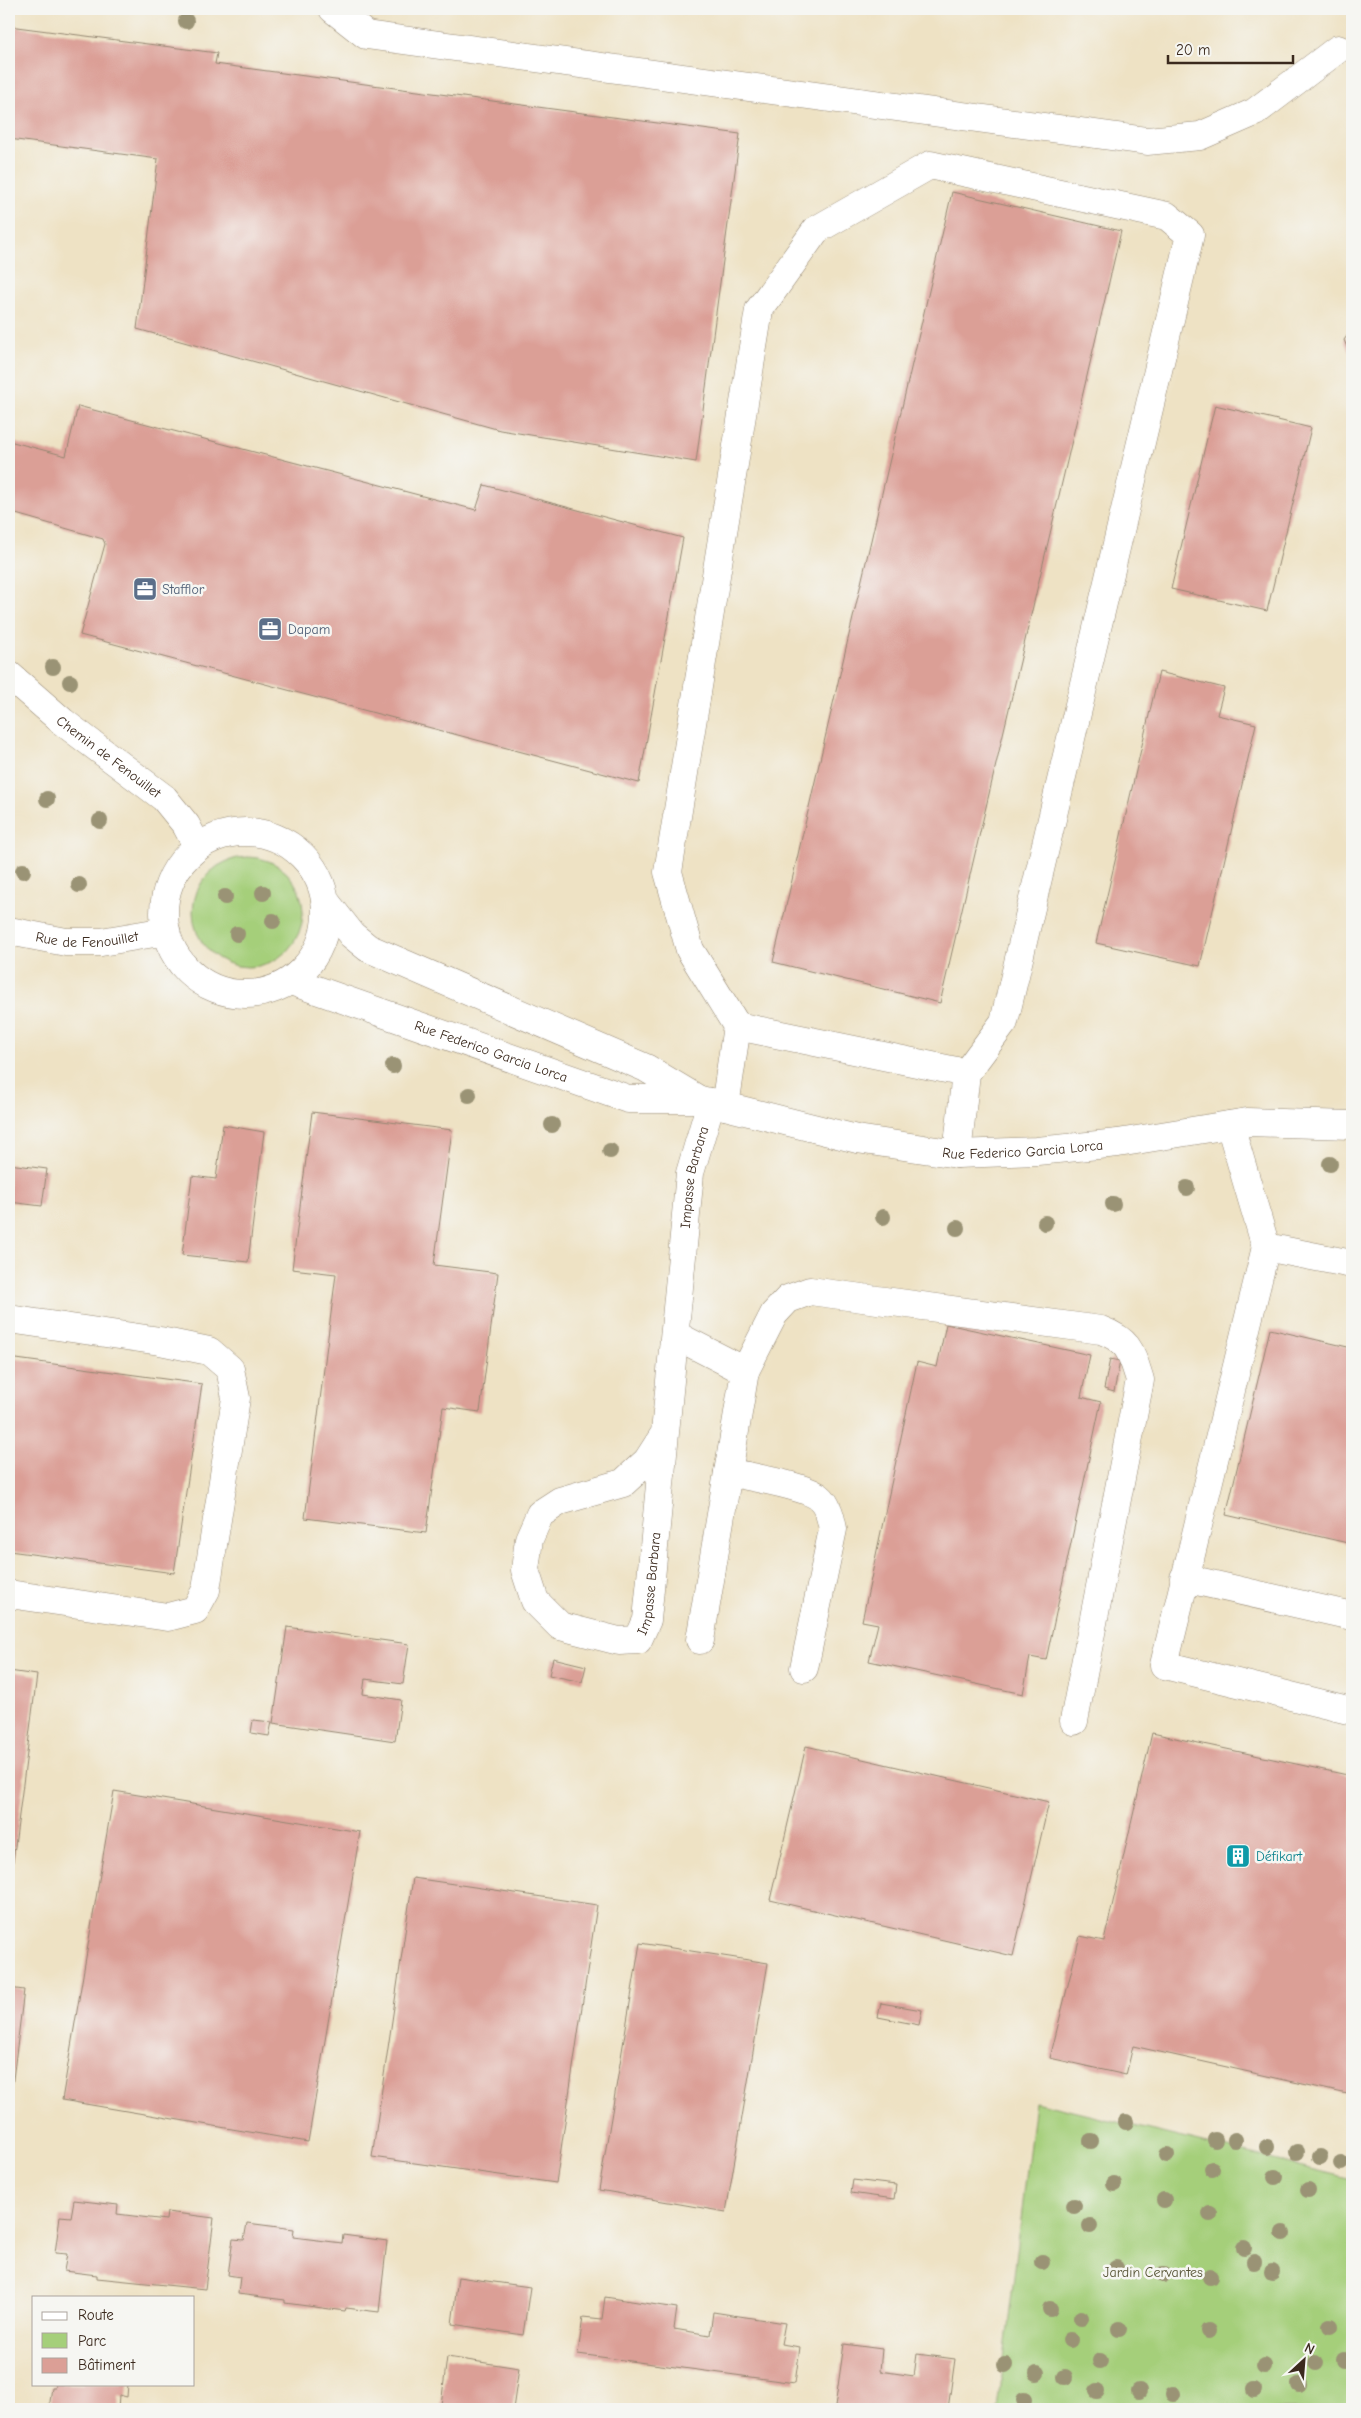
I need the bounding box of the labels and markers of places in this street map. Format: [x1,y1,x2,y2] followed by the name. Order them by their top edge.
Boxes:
[132,576,158,602] office icon: Stafflor
[162,581,205,598] place label: Stafflor
[257,616,283,642] office icon: Dapam
[288,621,330,638] place label: Dapam
[1225,1843,1251,1869] building icon: Défikart
[1256,1848,1303,1865] place label: Défikart

